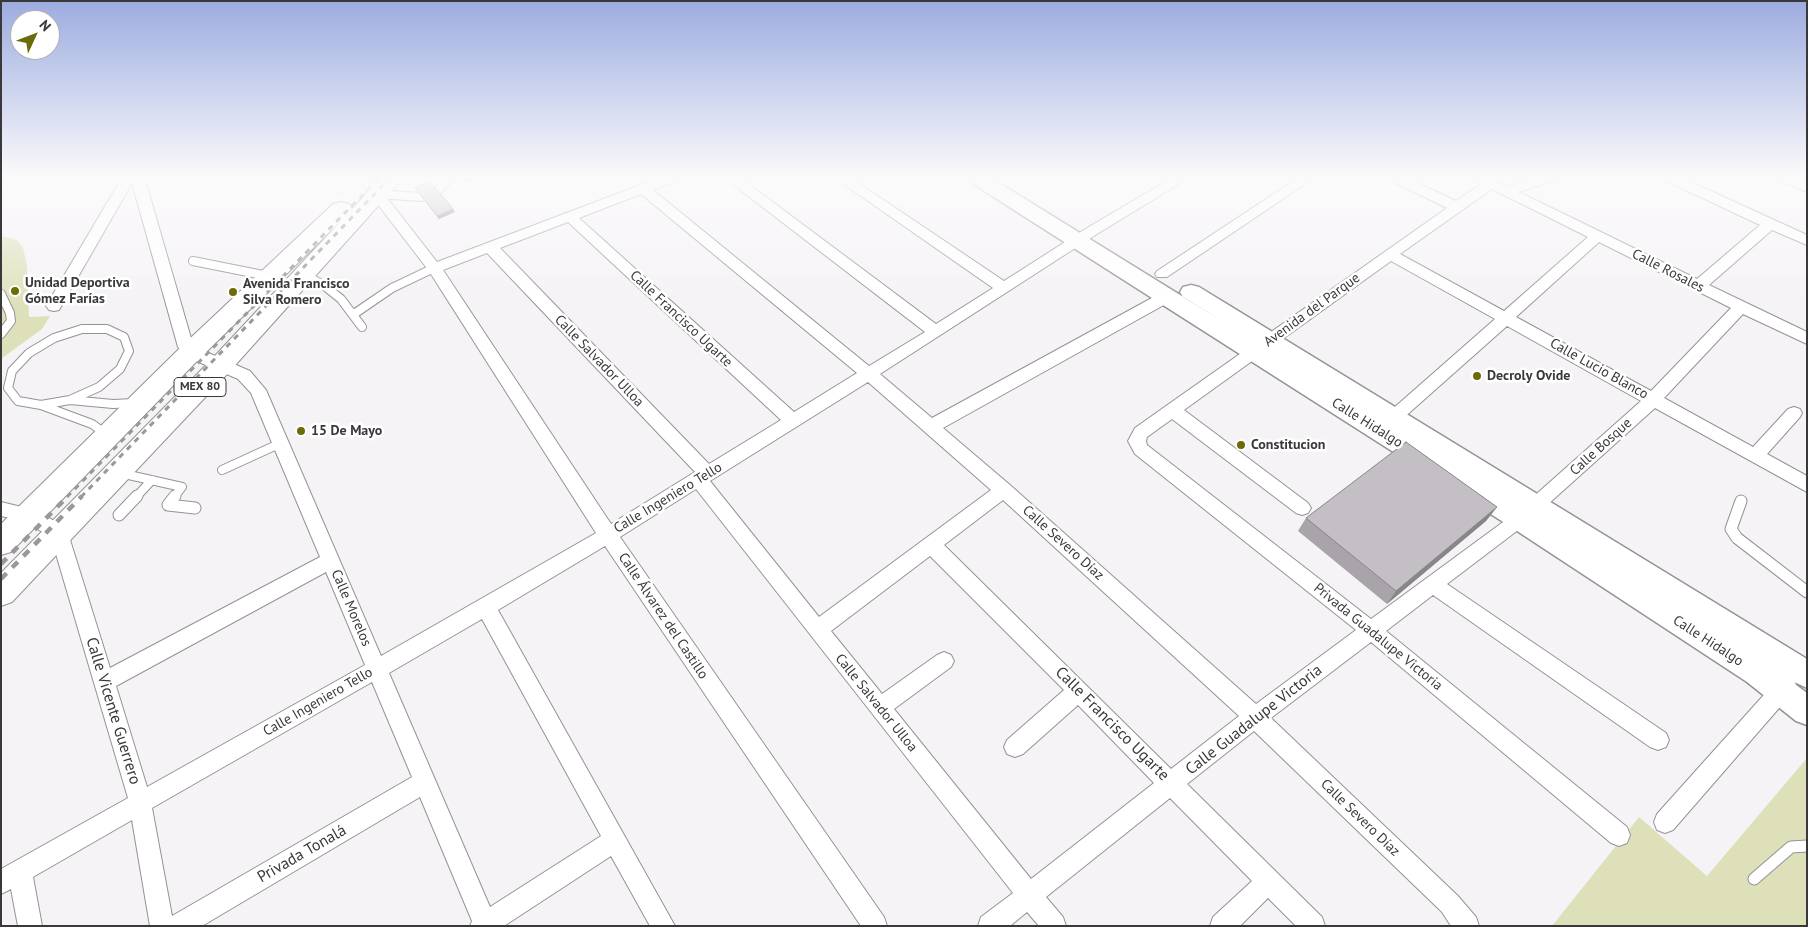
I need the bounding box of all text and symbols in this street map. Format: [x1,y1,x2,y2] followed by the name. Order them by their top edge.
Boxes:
[10,10,60,60] north arrow
[36,16,55,35] text: N
[1629,246,1707,296] street label: Calle Rosales
[626,267,736,371] street label: Calle Francisco Ugarte
[1261,269,1363,351] street label: Avenida del Parque
[25,275,130,308] place label: Unidad Deportiva Gómez Farías
[243,276,349,308] place label: Avenida Francisco Silva Romero
[9,285,21,297] marker: Unidad Deportiva Gómez Farías
[227,286,239,298] marker: Avenida Francisco Silva Romero
[551,312,647,410] street label: Calle Salvador Ulloa
[1547,335,1651,403] street label: Calle Lucio Blanco
[1487,368,1570,384] place label: Decroly Ovide
[1471,370,1483,382] marker: Decroly Ovide
[174,378,226,397] road number: MEX 80
[1328,395,1406,451] street label: Calle Hidalgo
[1567,415,1635,479] street label: Calle Bosque
[311,423,382,439] place label: 15 De Mayo
[295,425,307,437] marker: 15 De Mayo
[1251,437,1325,453] place label: Constitucion
[1235,439,1247,451] marker: Constitucion
[611,459,725,537] street label: Calle Ingeniero Tello
[1019,502,1107,584] street label: Calle Severo Díaz
[614,550,712,682] street label: Calle Álvarez del Castillo
[327,567,375,649] street label: Calle Morelos
[1310,580,1446,694] street label: Privada Guadalupe Victoria
[1670,612,1746,670] street label: Calle Hidalgo
[81,635,145,787] street label: Calle Vicente Guerrero
[831,651,921,755] street label: Calle Salvador Ulloa
[1182,661,1326,779] street label: Calle Guadalupe Victoria
[1051,663,1173,785] street label: Calle Francisco Ugarte
[260,664,376,740] street label: Calle Ingeniero Tello
[1317,776,1403,860] street label: Calle Severo Díaz
[254,821,350,887] street label: Privada Tonalá

